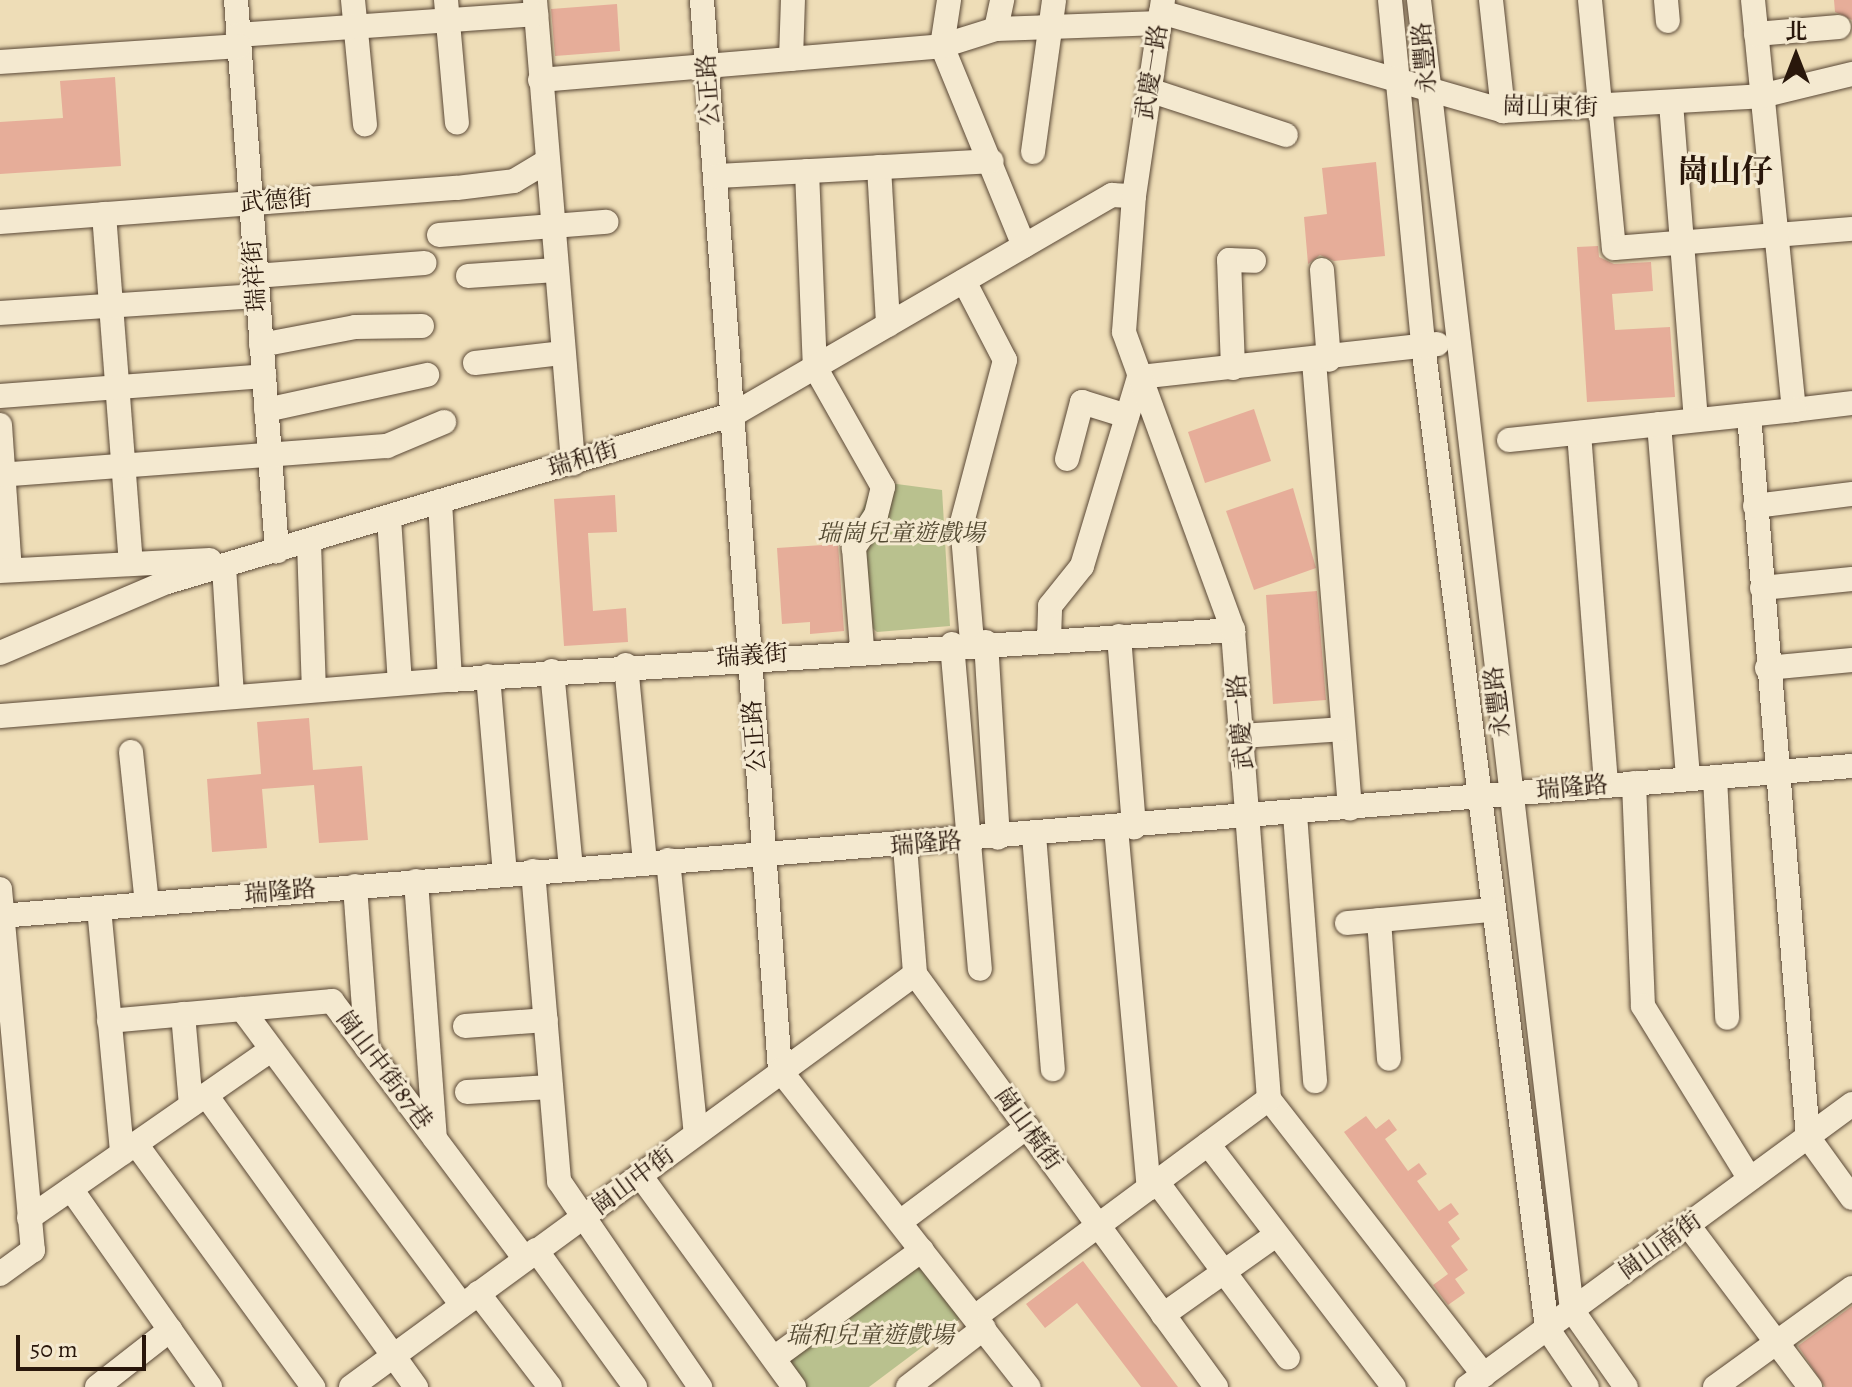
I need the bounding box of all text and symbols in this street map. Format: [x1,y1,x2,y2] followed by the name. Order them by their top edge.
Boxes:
[1756,16,1836,96] north arrow
[1785,17,1807,47] text: 北
[1408,21,1442,95] street label: 永豐路
[1130,22,1174,122] street label: 武慶一路
[692,53,726,127] street label: 公正路
[1502,92,1598,122] street label: 崗山東街
[1677,152,1773,190] district label: 崗山仔
[239,184,313,218] street label: 武德街
[238,239,272,313] street label: 瑞祥街
[544,435,622,483] street label: 瑞和街
[817,520,985,548] park label: 瑞崗兒童遊戲場
[715,639,789,673] street label: 瑞義街
[1479,665,1517,739] street label: 永豐路
[1222,673,1260,771] street label: 武慶一路
[738,699,772,773] street label: 公正路
[1535,771,1609,805] street label: 瑞隆路
[889,827,963,861] street label: 瑞隆路
[243,875,317,909] street label: 瑞隆路
[330,1005,438,1135] street label: 崗山中街87巷
[988,1082,1068,1176] street label: 崗山橫街
[586,1141,680,1221] street label: 崗山中街
[1613,1206,1707,1286] street label: 崗山南街
[20,1319,150,1369] scale bar
[786,1322,954,1350] park label: 瑞和兒童遊戲場
[30,1333,78,1365] text: 50 m

